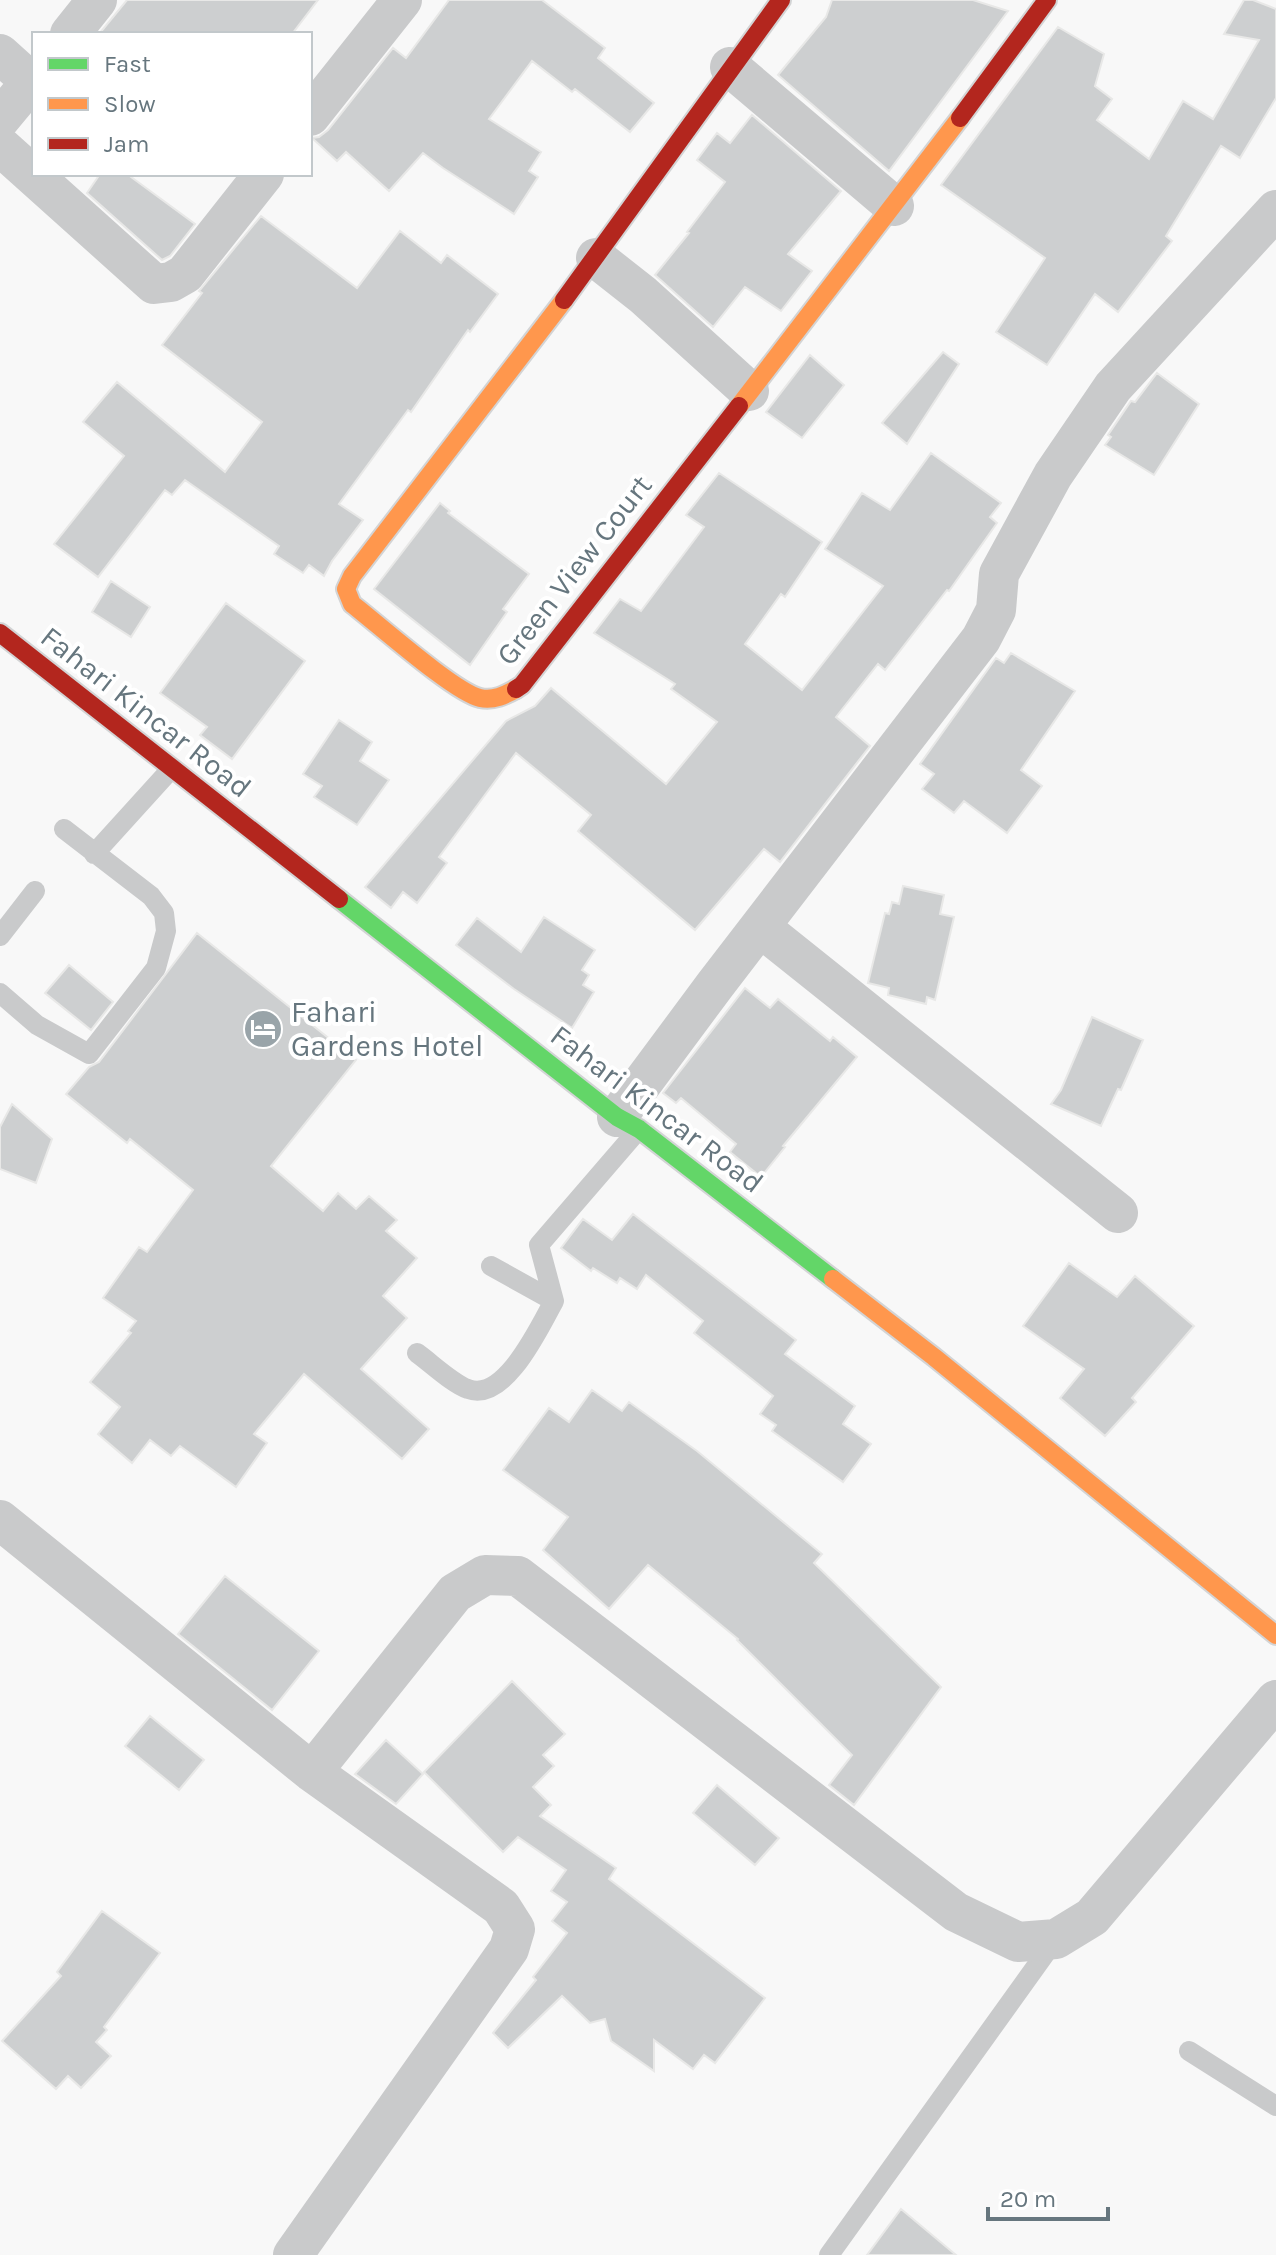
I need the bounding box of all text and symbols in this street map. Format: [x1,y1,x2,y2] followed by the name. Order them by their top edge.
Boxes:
[32,32,312,176] legend
[104,50,151,78] text: Fast
[104,90,156,118] text: Slow
[104,130,149,158] text: Jam
[489,468,659,672] street label: Green View Court
[34,619,258,805] street label: Fahari Kincar Road
[291,994,483,1064] place label: Fahari Gardens Hotel
[242,1008,284,1050] hotel icon: Fahari Gardens Hotel
[543,1017,771,1201] street label: Fahari Kincar Road
[988,2171,1108,2221] scale bar
[1000,2185,1056,2213] text: 20 m

